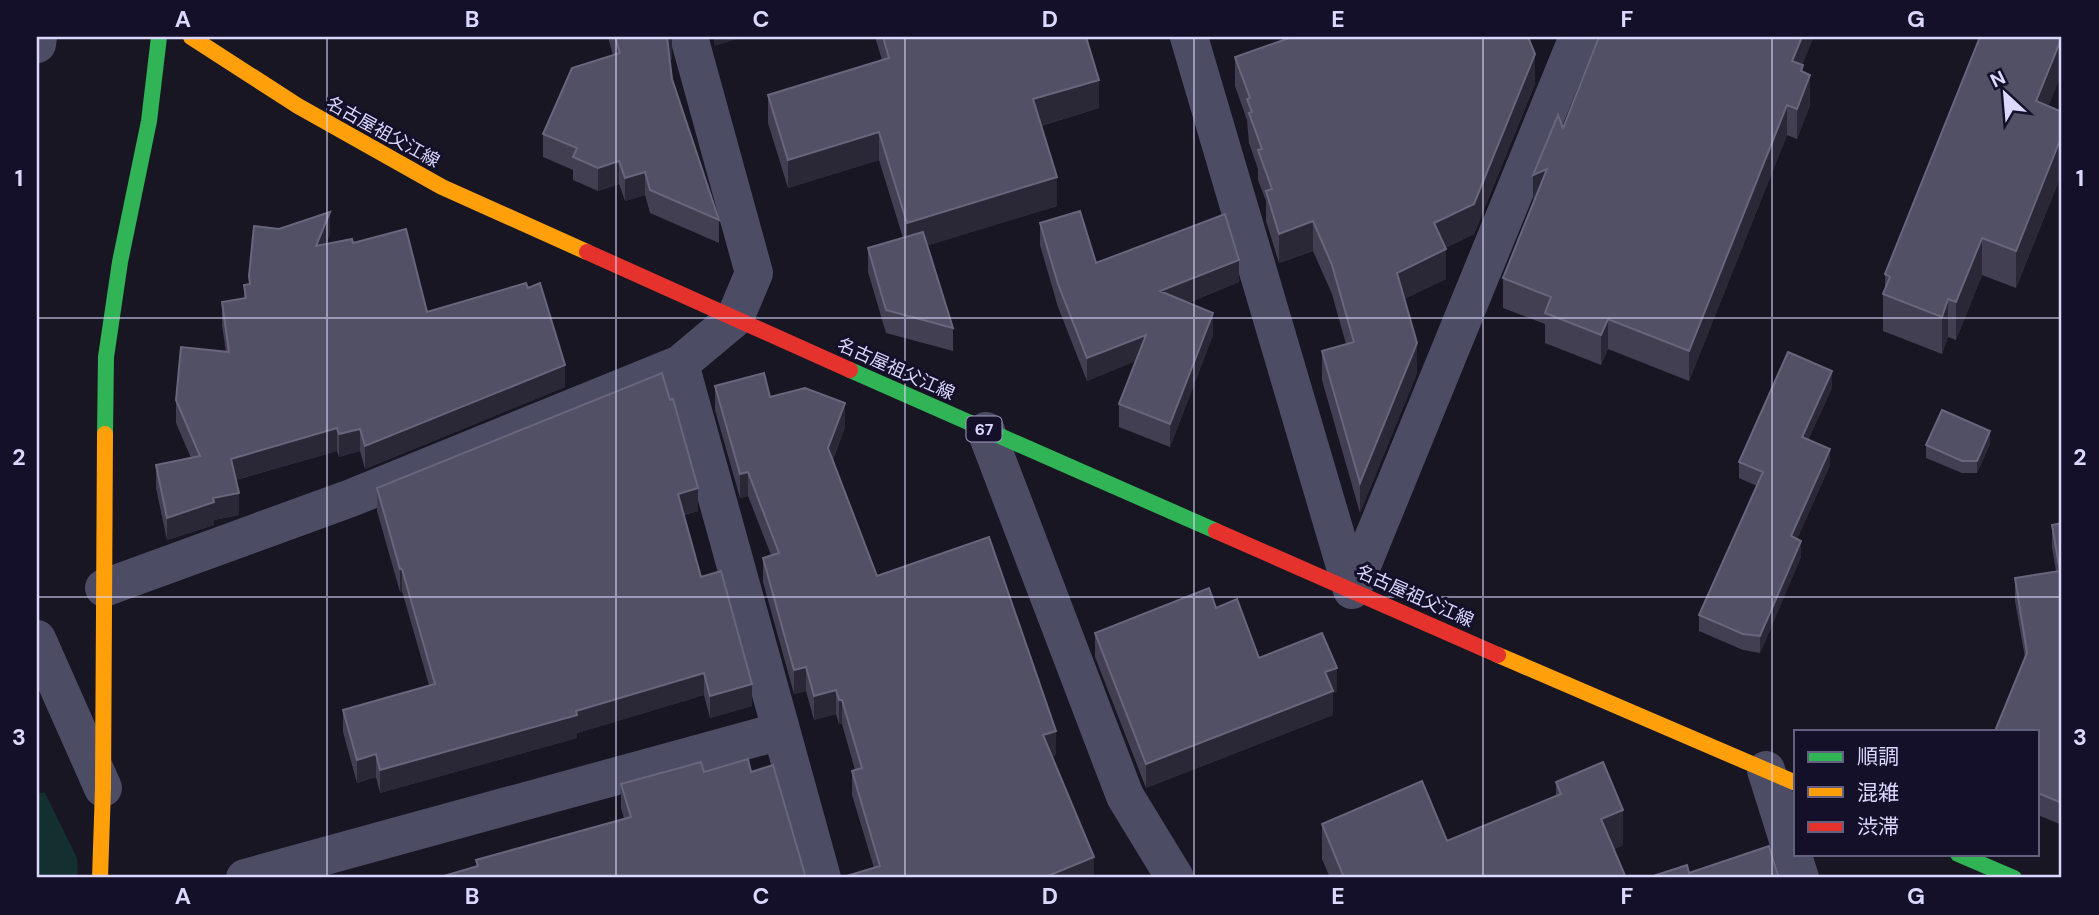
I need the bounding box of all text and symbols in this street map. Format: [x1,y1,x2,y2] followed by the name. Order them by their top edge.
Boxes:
[175,4,191,34] text: A
[465,4,479,34] text: B
[753,4,769,34] text: C
[1042,4,1058,34] text: D
[1331,4,1345,34] text: E
[1621,4,1634,34] text: F
[1907,4,1925,34] text: G
[1969,60,2039,130] north arrow
[1986,65,2009,93] text: N
[322,91,444,173] street label: 名古屋祖父江線
[15,163,23,193] text: 1
[2076,163,2084,193] text: 1
[834,332,958,406] street label: 名古屋祖父江線
[967,416,1002,442] road number: 67
[12,442,26,472] text: 2
[2073,442,2087,472] text: 2
[1353,559,1477,633] street label: 名古屋祖父江線
[12,722,26,752] text: 3
[2073,722,2087,752] text: 3
[1794,730,2039,856] legend
[1857,743,1899,771] text: 順調
[1857,779,1899,807] text: 混雑
[1857,813,1899,841] text: 渋滞
[175,881,191,911] text: A
[465,881,479,911] text: B
[753,881,769,911] text: C
[1042,881,1058,911] text: D
[1331,881,1345,911] text: E
[1621,881,1634,911] text: F
[1907,881,1925,911] text: G

